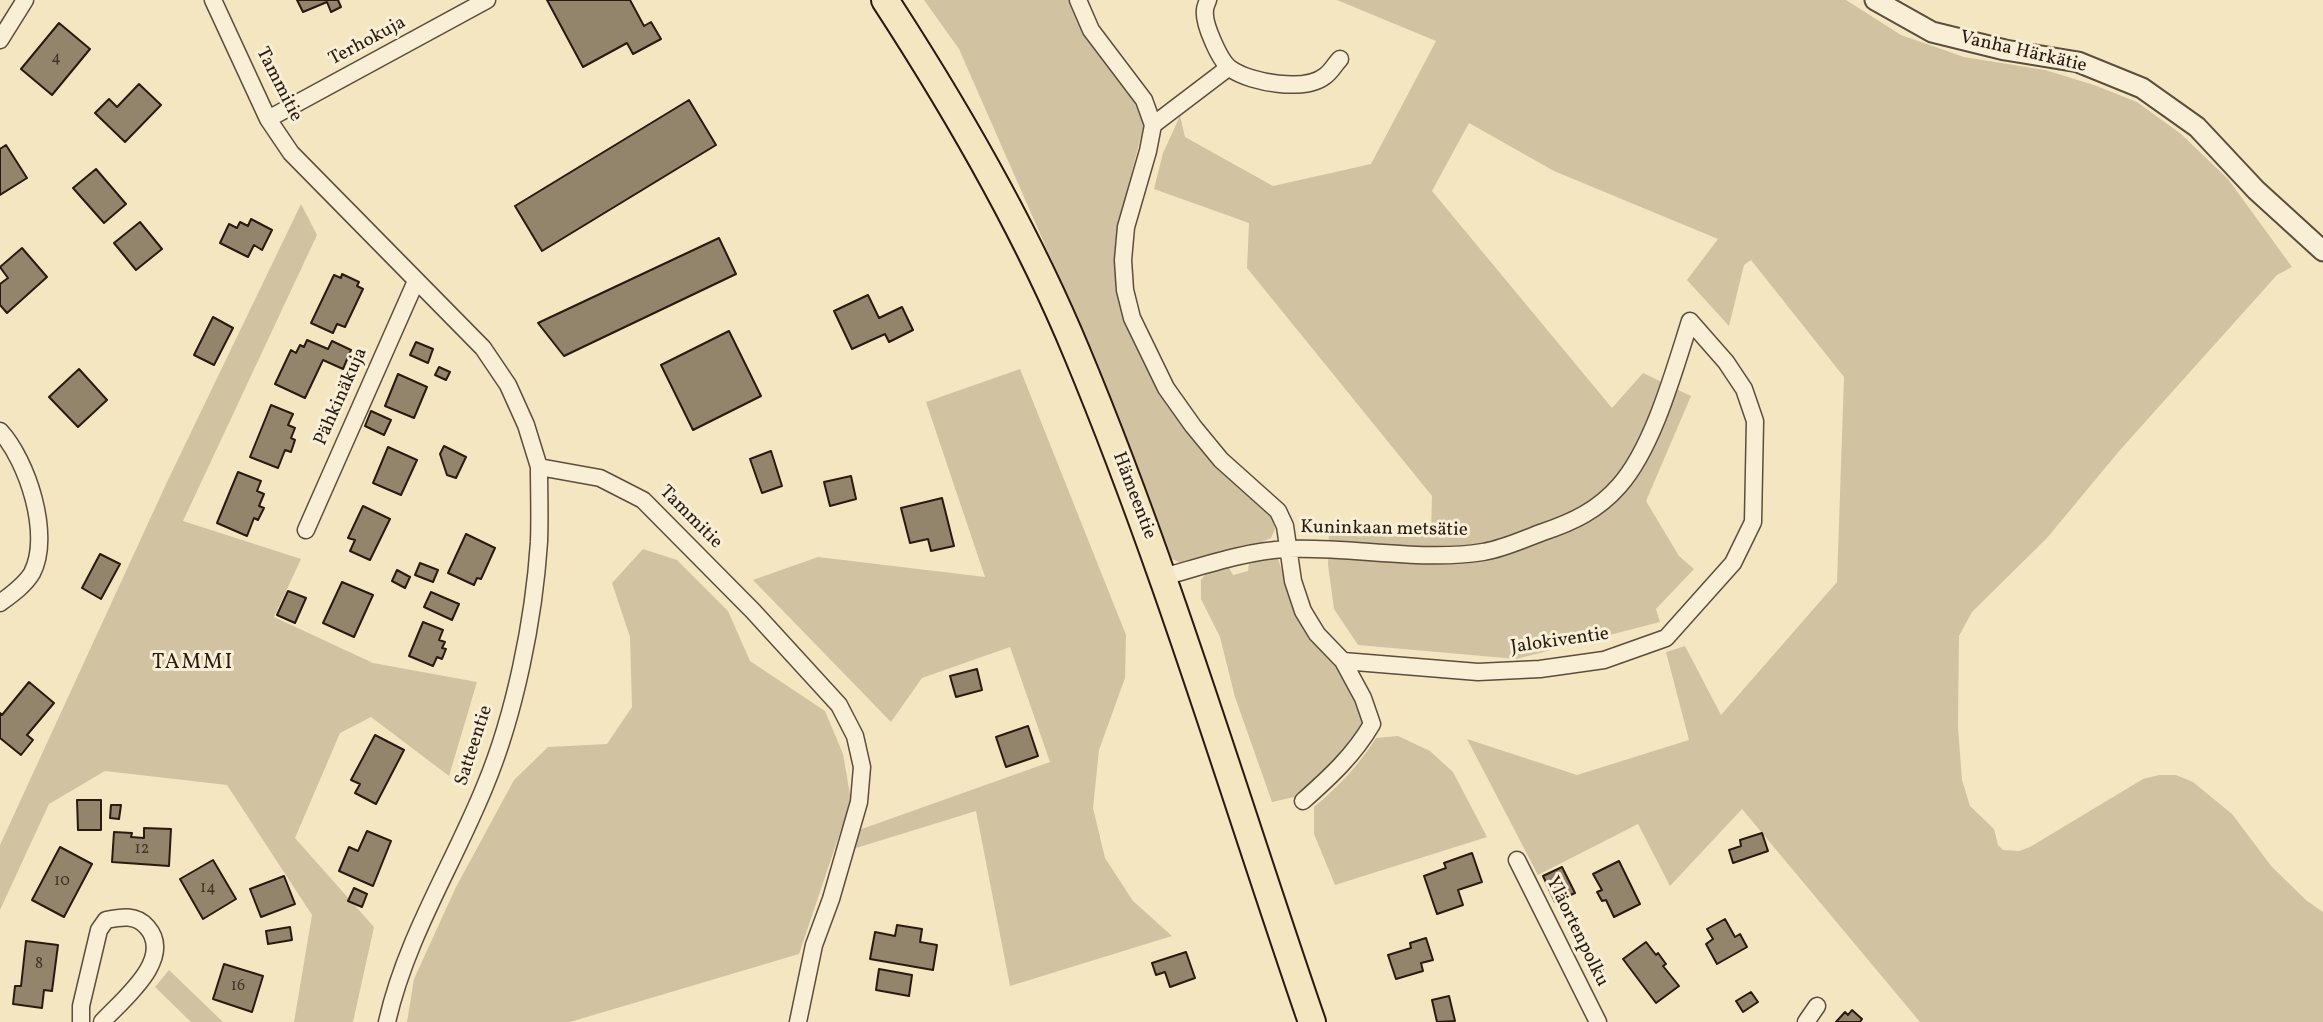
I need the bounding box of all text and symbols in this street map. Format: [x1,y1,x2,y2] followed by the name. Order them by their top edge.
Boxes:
[326,12,410,72] street label: Terhokuja
[1957,27,2089,79] street label: Vanha Härkätie
[250,44,306,126] street label: Tammitie
[51,49,61,69] house number: 4
[310,345,374,449] street label: Pähkinäkuja
[1106,449,1160,543] street label: Hämeentie
[654,482,726,554] street label: Tammitie
[1300,517,1468,543] street label: Kuninkaan metsätie
[1509,624,1611,660] street label: Jalokiventie
[153,651,233,677] district label: TAMMI
[451,703,499,789] street label: Satteentie
[135,840,149,860] house number: 12
[54,872,70,892] house number: 10
[1540,873,1612,991] street label: Yläortenpolku
[200,879,216,899] house number: 14
[35,955,43,975] house number: 8
[231,977,245,997] house number: 16

